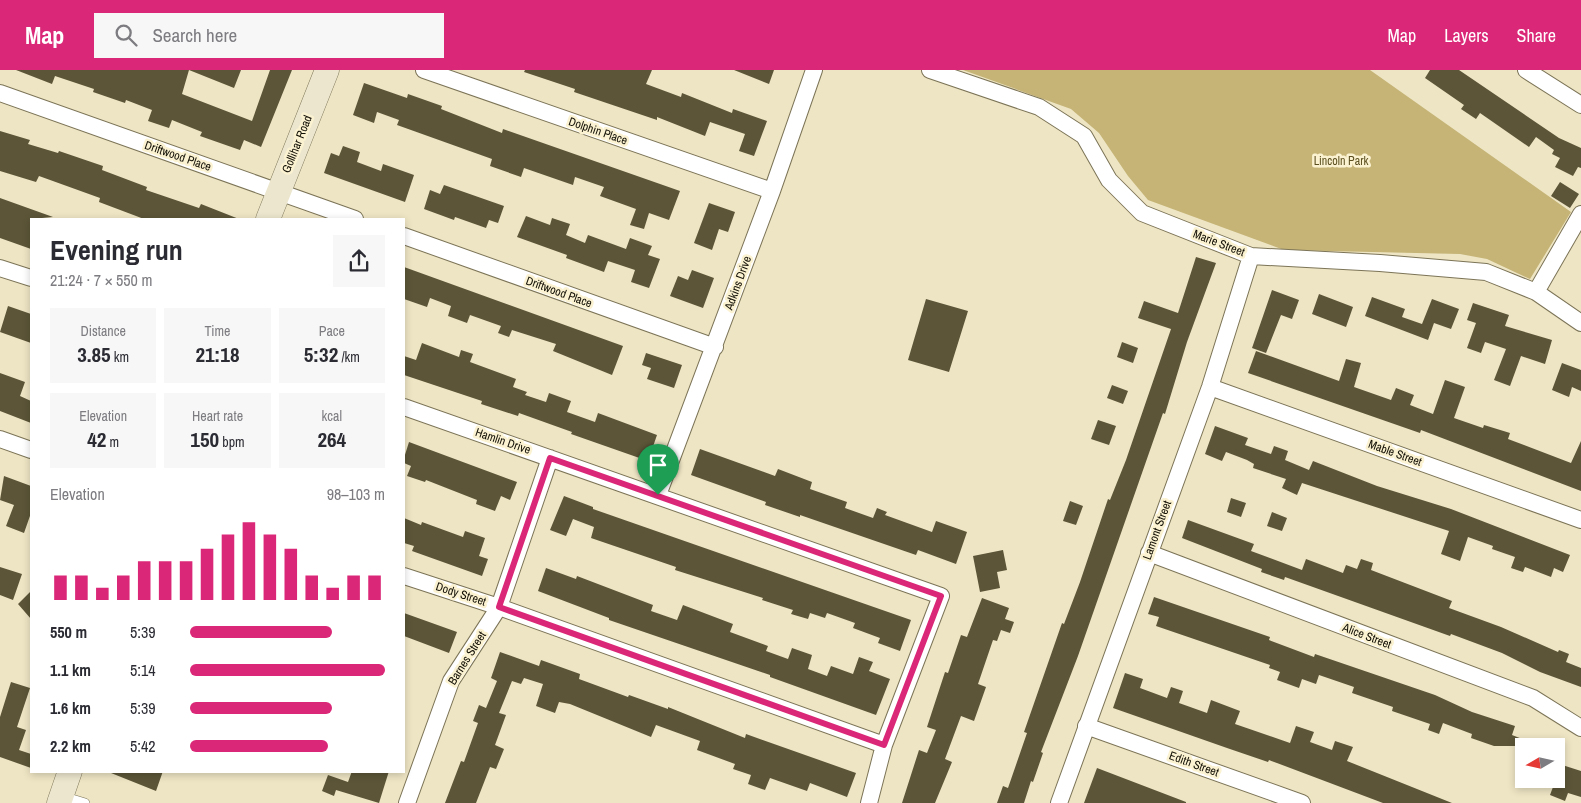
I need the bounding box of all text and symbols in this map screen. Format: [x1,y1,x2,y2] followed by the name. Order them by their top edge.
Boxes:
[94,13,444,58] search box
[25,19,64,51] text: Map
[112,21,140,49] icon: search
[152,22,237,48] text: Search here
[1388,23,1416,48] text: Map
[1444,23,1489,48] text: Layers
[1517,23,1556,48] text: Share
[278,113,316,175] street label: Gollihar Road
[566,113,630,149] street label: Dolphin Place
[143,137,213,175] street label: Driftwood Place
[1314,153,1368,169] park label: Lincoln Park
[1191,226,1247,260] street label: Marie Street
[50,231,183,269] text: Evening run
[333,235,385,287] button: share
[721,254,755,313] street label: Adkins Drive
[50,269,153,291] text: 21:24 · 7 × 550 m
[524,273,594,311] street label: Driftwood Place
[81,322,126,340] text: Distance
[205,322,230,340] text: Time
[319,322,345,340] text: Pace
[77,340,111,369] text: 3.85
[195,340,240,369] text: 21:18
[304,340,338,369] text: 5:32
[111,348,129,366] text: km
[338,348,360,366] text: /km
[79,407,127,425] text: Elevation
[192,407,243,425] text: Heart rate
[322,407,342,425] text: kcal
[473,424,533,458] street label: Hamlin Drive
[87,425,106,454] text: 42
[190,425,219,454] text: 150
[317,425,346,454] text: 264
[106,433,119,451] text: m
[219,433,245,451] text: bpm
[1366,436,1424,470] street label: Mable Street
[637,444,679,495] pin
[644,451,672,479] icon: arrive
[50,483,105,505] text: Elevation
[327,483,385,505] text: 98–103 m
[1139,498,1175,562] street label: Lamont Street
[434,578,488,610] street label: Dody Street
[1339,619,1394,653] street label: Alice Street
[50,621,87,643] text: 550 m
[130,621,156,643] text: 5:39
[444,628,490,688] street label: Barnes Street
[50,659,91,681] text: 1.1 km
[130,659,156,681] text: 5:14
[50,697,91,719] text: 1.6 km
[130,697,156,719] text: 5:39
[50,735,91,757] text: 2.2 km
[130,735,156,757] text: 5:42
[1515,738,1565,788] north arrow
[1515,738,1565,788] map controls
[1167,748,1221,780] street label: Edith Street

